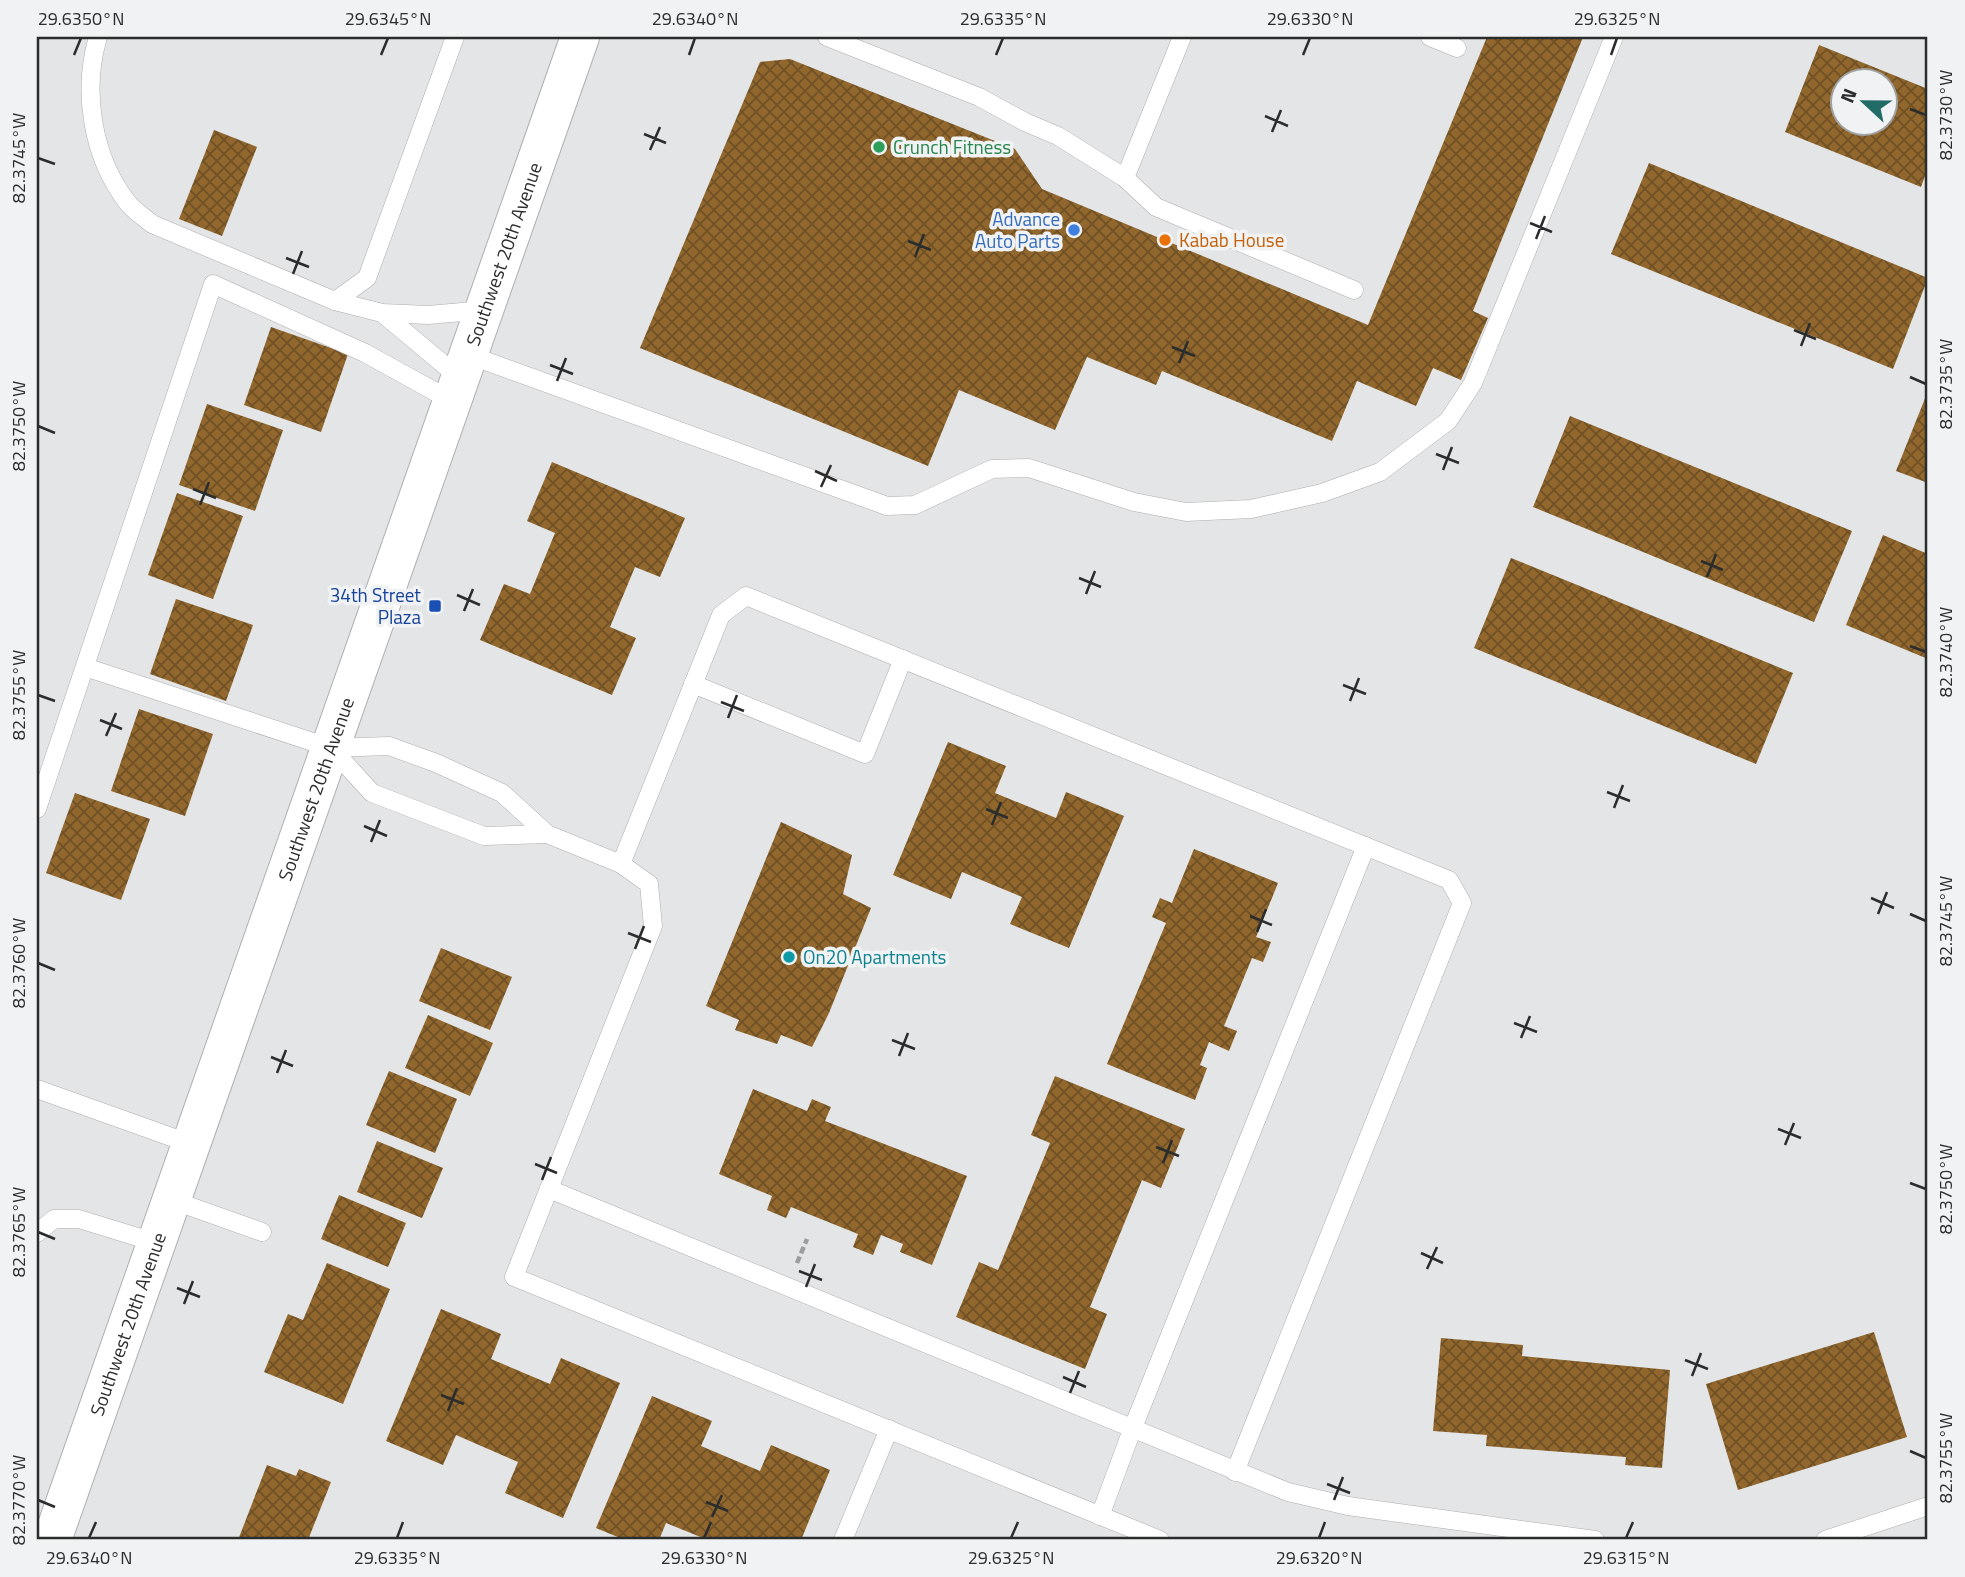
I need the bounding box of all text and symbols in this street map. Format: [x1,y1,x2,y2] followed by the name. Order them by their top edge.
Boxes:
[38,5,124,32] text: 29.6350°N
[345,5,431,32] text: 29.6345°N
[652,5,738,32] text: 29.6340°N
[960,5,1046,32] text: 29.6335°N
[1267,5,1353,32] text: 29.6330°N
[1574,5,1660,32] text: 29.6325°N
[1828,66,1898,136] north arrow
[1932,70,1959,160] text: 82.3730°W
[1832,84,1864,107] text: N
[5,113,32,203] text: 82.3745°W
[893,132,1011,161] place label: Crunch Fitness
[871,139,887,155] marker: Crunch Fitness
[458,158,549,350] street label: Southwest 20th Avenue
[975,204,1060,255] place label: Advance Auto Parts
[1066,222,1082,238] marker: Advance Auto Parts
[1179,225,1284,254] place label: Kabab House
[1157,232,1173,248] marker: Kabab House
[1932,339,1959,429] text: 82.3735°W
[5,381,32,471] text: 82.3750°W
[330,580,421,631] place label: 34th Street Plaza
[427,598,443,614] marker: 34th Street Plaza
[1932,607,1959,697] text: 82.3740°W
[5,650,32,740] text: 82.3755°W
[270,693,361,885] street label: Southwest 20th Avenue
[1932,876,1959,966] text: 82.3745°W
[5,918,32,1008] text: 82.3760°W
[803,942,947,971] place label: On20 Apartments
[781,949,797,965] marker: On20 Apartments
[1932,1144,1959,1234] text: 82.3750°W
[5,1187,32,1277] text: 82.3765°W
[82,1228,173,1420] street label: Southwest 20th Avenue
[1932,1413,1959,1503] text: 82.3755°W
[5,1455,32,1545] text: 82.3770°W
[46,1544,132,1571] text: 29.6340°N
[354,1544,440,1571] text: 29.6335°N
[661,1544,747,1571] text: 29.6330°N
[968,1544,1054,1571] text: 29.6325°N
[1276,1544,1362,1571] text: 29.6320°N
[1583,1544,1669,1571] text: 29.6315°N

